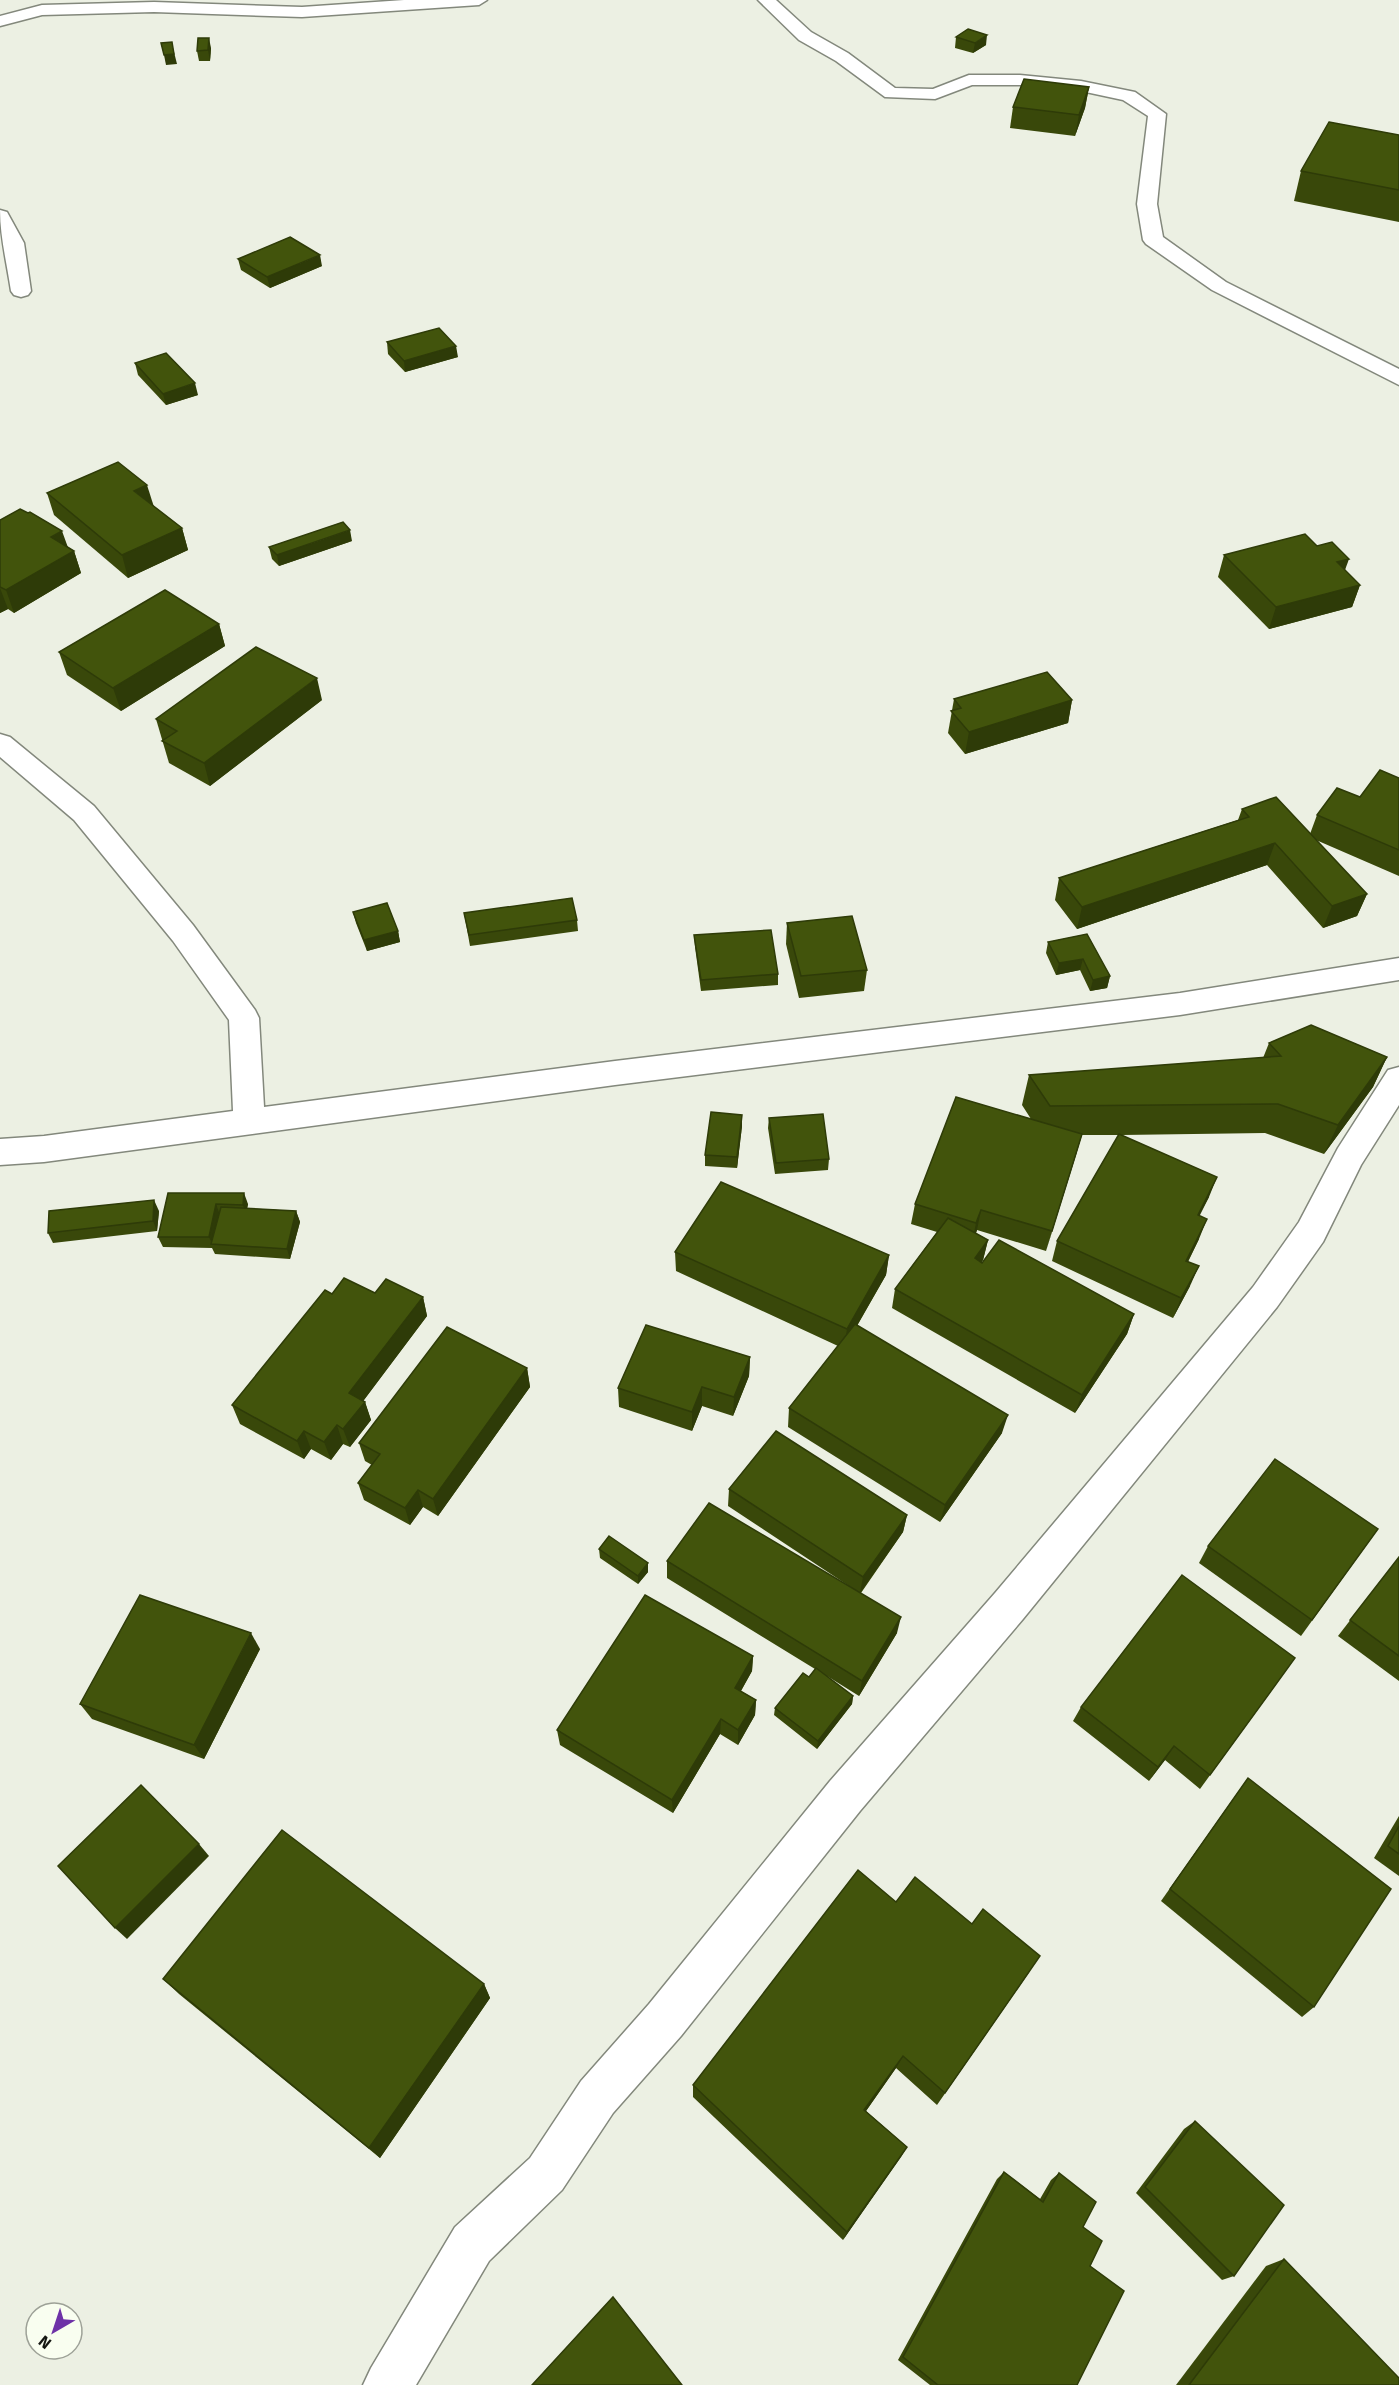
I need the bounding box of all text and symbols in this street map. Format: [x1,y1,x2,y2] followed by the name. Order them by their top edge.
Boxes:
[24,2301,84,2361] north arrow
[35,2332,55,2353] text: N

